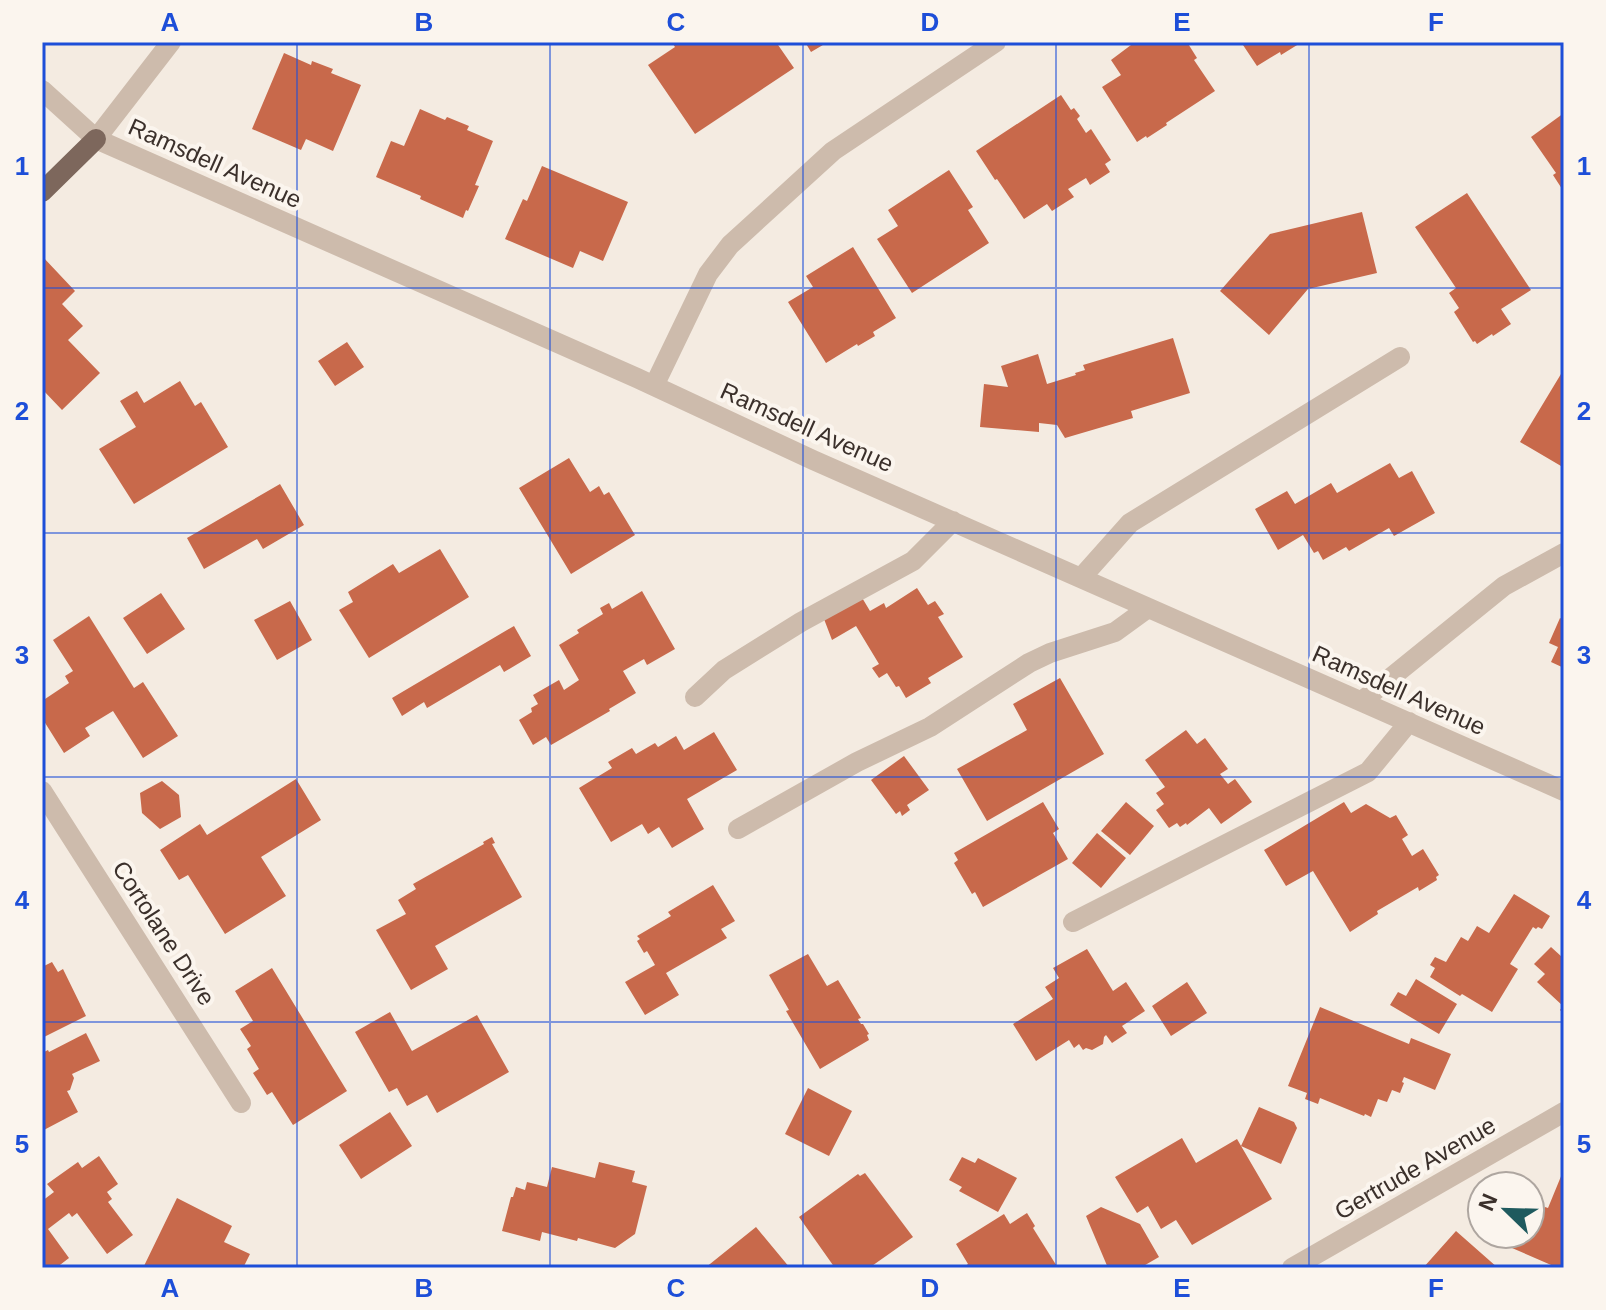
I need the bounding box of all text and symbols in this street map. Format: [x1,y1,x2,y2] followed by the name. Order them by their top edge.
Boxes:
[161,7,180,37] text: A
[415,7,433,37] text: B
[667,7,686,37] text: C
[921,7,939,37] text: D
[1173,7,1191,37] text: E
[1428,7,1444,37] text: F
[124,113,306,213] street label: Ramsdell Avenue
[15,151,29,181] text: 1
[1577,151,1591,181] text: 1
[716,377,898,477] street label: Ramsdell Avenue
[15,396,29,426] text: 2
[1577,396,1591,426] text: 2
[15,640,29,670] text: 3
[1308,640,1490,740] street label: Ramsdell Avenue
[1577,640,1591,670] text: 3
[107,856,221,1010] street label: Cortolane Drive
[15,885,30,915] text: 4
[1577,885,1592,915] text: 4
[1330,1111,1500,1225] street label: Gertrude Avenue
[15,1129,29,1159] text: 5
[1577,1129,1591,1159] text: 5
[1466,1170,1546,1250] north arrow
[1473,1190,1503,1215] text: N
[161,1273,180,1303] text: A
[415,1273,433,1303] text: B
[667,1273,686,1303] text: C
[921,1273,939,1303] text: D
[1173,1273,1191,1303] text: E
[1428,1273,1444,1303] text: F

